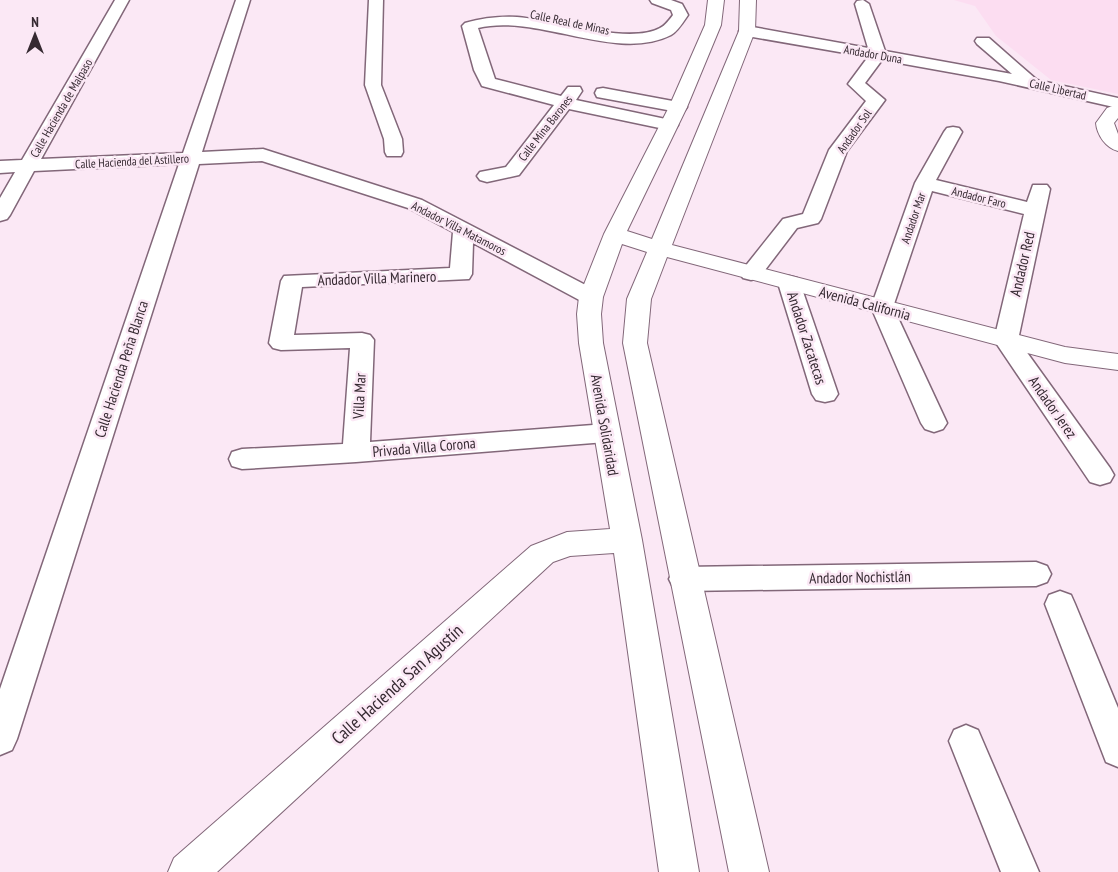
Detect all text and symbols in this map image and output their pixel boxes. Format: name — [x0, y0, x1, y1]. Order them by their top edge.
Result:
street label: Calle Real de Minas — [529, 6, 611, 38]
north arrow — [10, 10, 60, 60]
text: N — [31, 13, 39, 31]
street label: Andador Duna — [843, 42, 903, 67]
street label: Calle Hacienda de Malpaso — [27, 56, 95, 160]
street label: Calle Libertad — [1028, 75, 1088, 103]
street label: Calle Mina Barones — [515, 92, 575, 164]
street label: Andador Sol — [833, 106, 875, 156]
street label: Calle Hacienda del Astillero — [75, 151, 189, 171]
street label: Andador Faro — [950, 183, 1008, 211]
street label: Andador Mar — [897, 190, 929, 245]
street label: Andador Villa Matamoros — [409, 198, 509, 258]
street label: Andador Red — [1005, 230, 1039, 298]
street label: Andador Villa Marinero — [317, 266, 437, 290]
street label: Avenida California — [817, 282, 913, 324]
street label: Andador Zacatecas — [783, 289, 831, 387]
street label: Calle Hacienda Peña Blanca — [90, 298, 152, 440]
street label: Villa Mar — [348, 372, 370, 420]
street label: Andador Jerez — [1025, 372, 1081, 442]
street label: Avenida Solidaridad — [587, 373, 623, 477]
street label: Privada Villa Corona — [372, 433, 476, 461]
street label: Andador Nochistlán — [809, 567, 911, 587]
street label: Calle Hacienda San Agustín — [326, 619, 468, 749]

